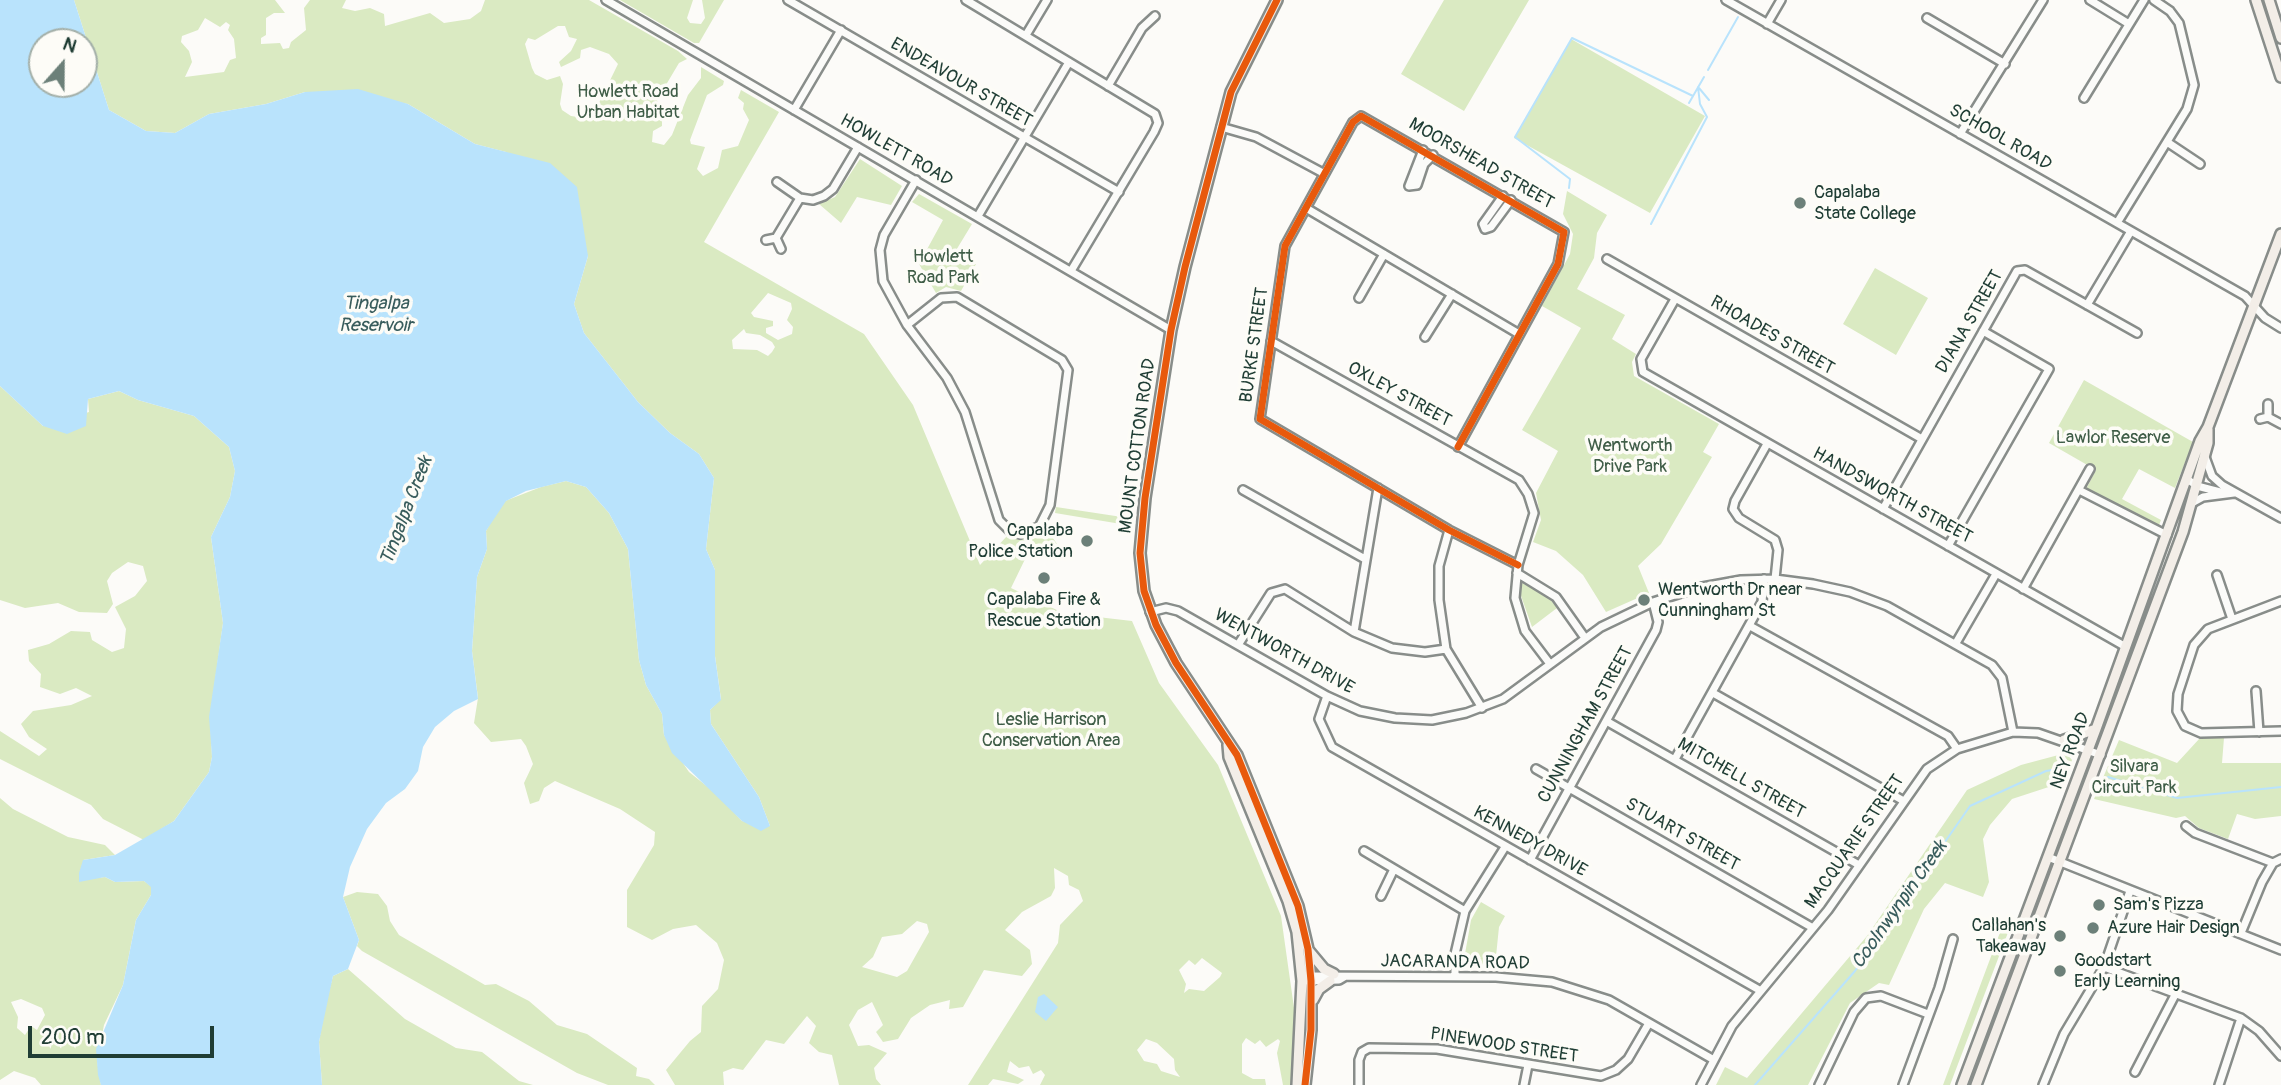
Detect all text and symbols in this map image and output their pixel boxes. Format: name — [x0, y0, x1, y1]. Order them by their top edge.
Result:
north arrow — [28, 28, 98, 98]
text: N — [59, 32, 80, 59]
street label: ENDEAVOUR STREET — [886, 34, 1036, 132]
park label: Howlett Road Urban Habitat — [576, 81, 680, 124]
street label: SCHOOL ROAD — [1945, 100, 2055, 176]
street label: HOWLETT ROAD — [836, 110, 956, 192]
street label: MOORSHEAD STREET — [1405, 114, 1557, 214]
place label: Capalaba State College — [1814, 182, 1916, 224]
marker: Capalaba State College — [1792, 195, 1808, 211]
park label: Howlett Road Park — [907, 246, 979, 288]
street label: DIANA STREET — [1932, 267, 2008, 377]
street label: BURKE STREET — [1236, 286, 1274, 404]
street label: RHOADES STREET — [1706, 292, 1838, 380]
water label: Tingalpa Reservoir — [339, 293, 413, 337]
street label: MOUNT COTTON ROAD — [1115, 357, 1161, 535]
street label: OXLEY STREET — [1343, 358, 1455, 432]
park label: Lawlor Reserve — [2056, 427, 2170, 449]
park label: Wentworth Drive Park — [1587, 435, 1673, 478]
street label: HANDSWORTH STREET — [1808, 443, 1976, 549]
water label: Tingalpa Creek — [376, 454, 438, 568]
place label: Capalaba Police Station — [968, 520, 1073, 562]
marker: Capalaba Police Station — [1079, 533, 1095, 549]
marker: Capalaba Fire & Rescue Station — [1036, 570, 1052, 586]
place label: Wentworth Dr near Cunningham St — [1658, 579, 1802, 622]
place label: Capalaba Fire & Rescue Station — [987, 589, 1101, 632]
marker: Wentworth Dr near Cunningham St — [1636, 592, 1652, 608]
street label: WENTWORTH DRIVE — [1210, 605, 1358, 699]
street label: CUNNINGHAM STREET — [1534, 643, 1638, 807]
park label: Leslie Harrison Conservation Area — [982, 709, 1120, 752]
street label: NEY ROAD — [2046, 709, 2096, 793]
street label: MITCHELL STREET — [1673, 734, 1809, 824]
park label: Silvara Circuit Park — [2092, 756, 2176, 798]
street label: MACQUARIE STREET — [1801, 771, 1909, 913]
street label: STUART STREET — [1621, 794, 1743, 876]
street label: KENNEDY DRIVE — [1469, 802, 1591, 882]
water label: Coolnwynpin Creek — [1847, 837, 1953, 973]
place label: Sam's Pizza — [2113, 894, 2204, 916]
marker: Sam's Pizza — [2091, 897, 2107, 913]
place label: Callahan's Takeaway — [1972, 915, 2046, 958]
place label: Azure Hair Design — [2107, 917, 2240, 939]
marker: Azure Hair Design — [2085, 920, 2101, 936]
marker: Callahan's Takeaway — [2052, 928, 2068, 944]
place label: Goodstart Early Learning — [2074, 950, 2180, 992]
street label: JACARANDA ROAD — [1380, 951, 1530, 975]
marker: Goodstart Early Learning — [2052, 963, 2068, 979]
scale bar — [32, 1012, 217, 1056]
text: 200 m — [41, 1024, 105, 1051]
street label: PINEWOOD STREET — [1428, 1024, 1580, 1068]

